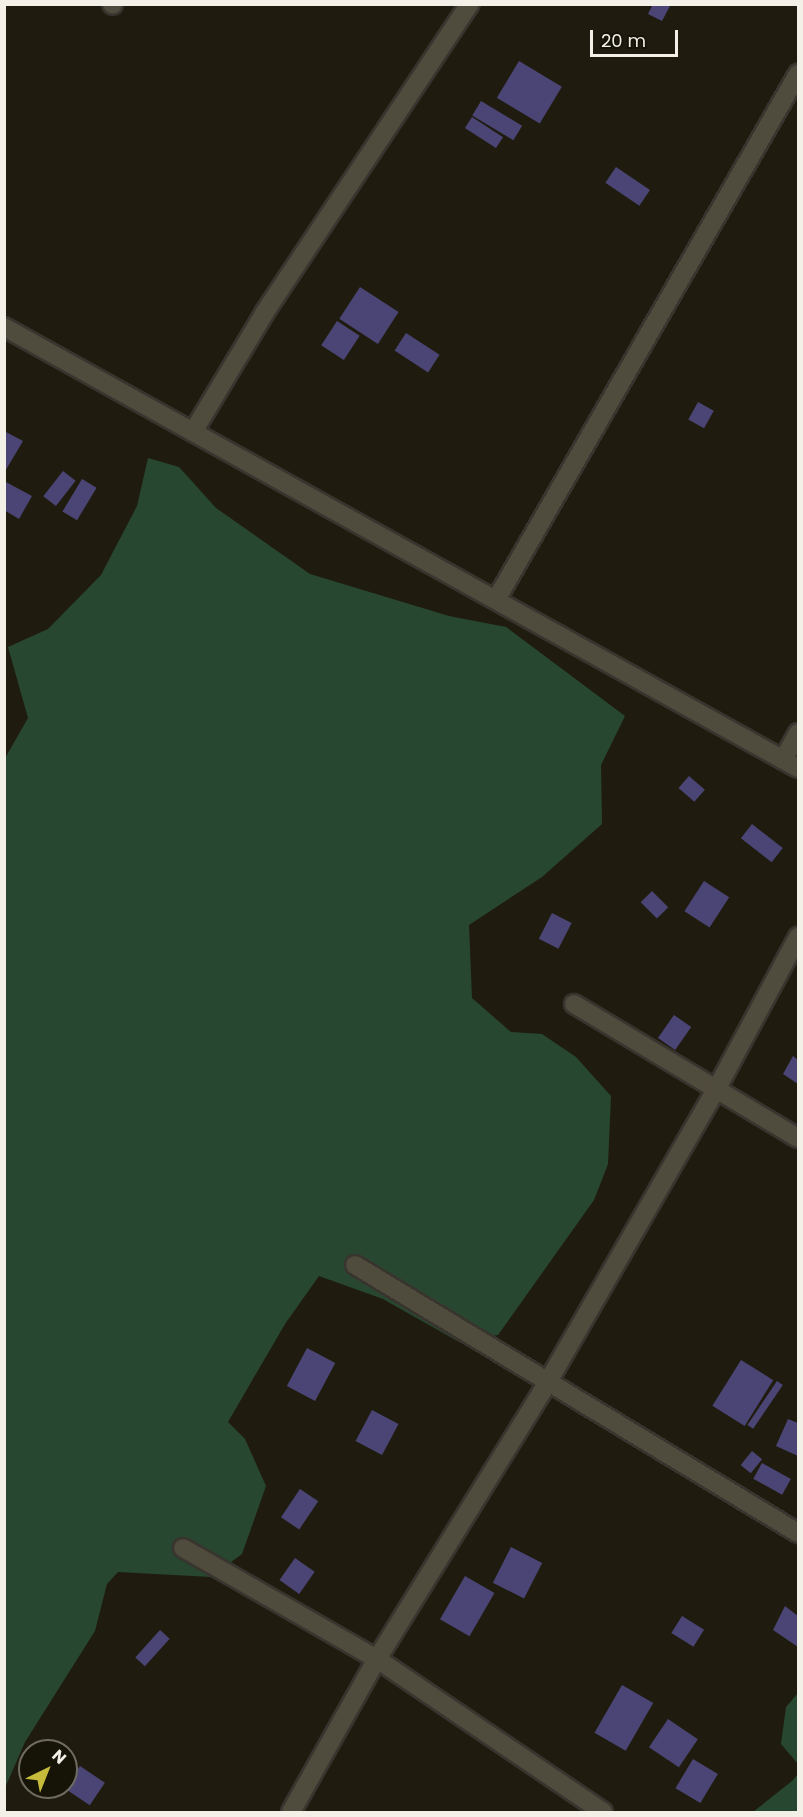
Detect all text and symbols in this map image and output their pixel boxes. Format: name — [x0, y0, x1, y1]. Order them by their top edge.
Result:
scale bar — [593, 18, 682, 56]
text: 20 m — [601, 28, 646, 53]
north arrow — [18, 1739, 78, 1799]
text: N — [47, 1744, 71, 1769]

